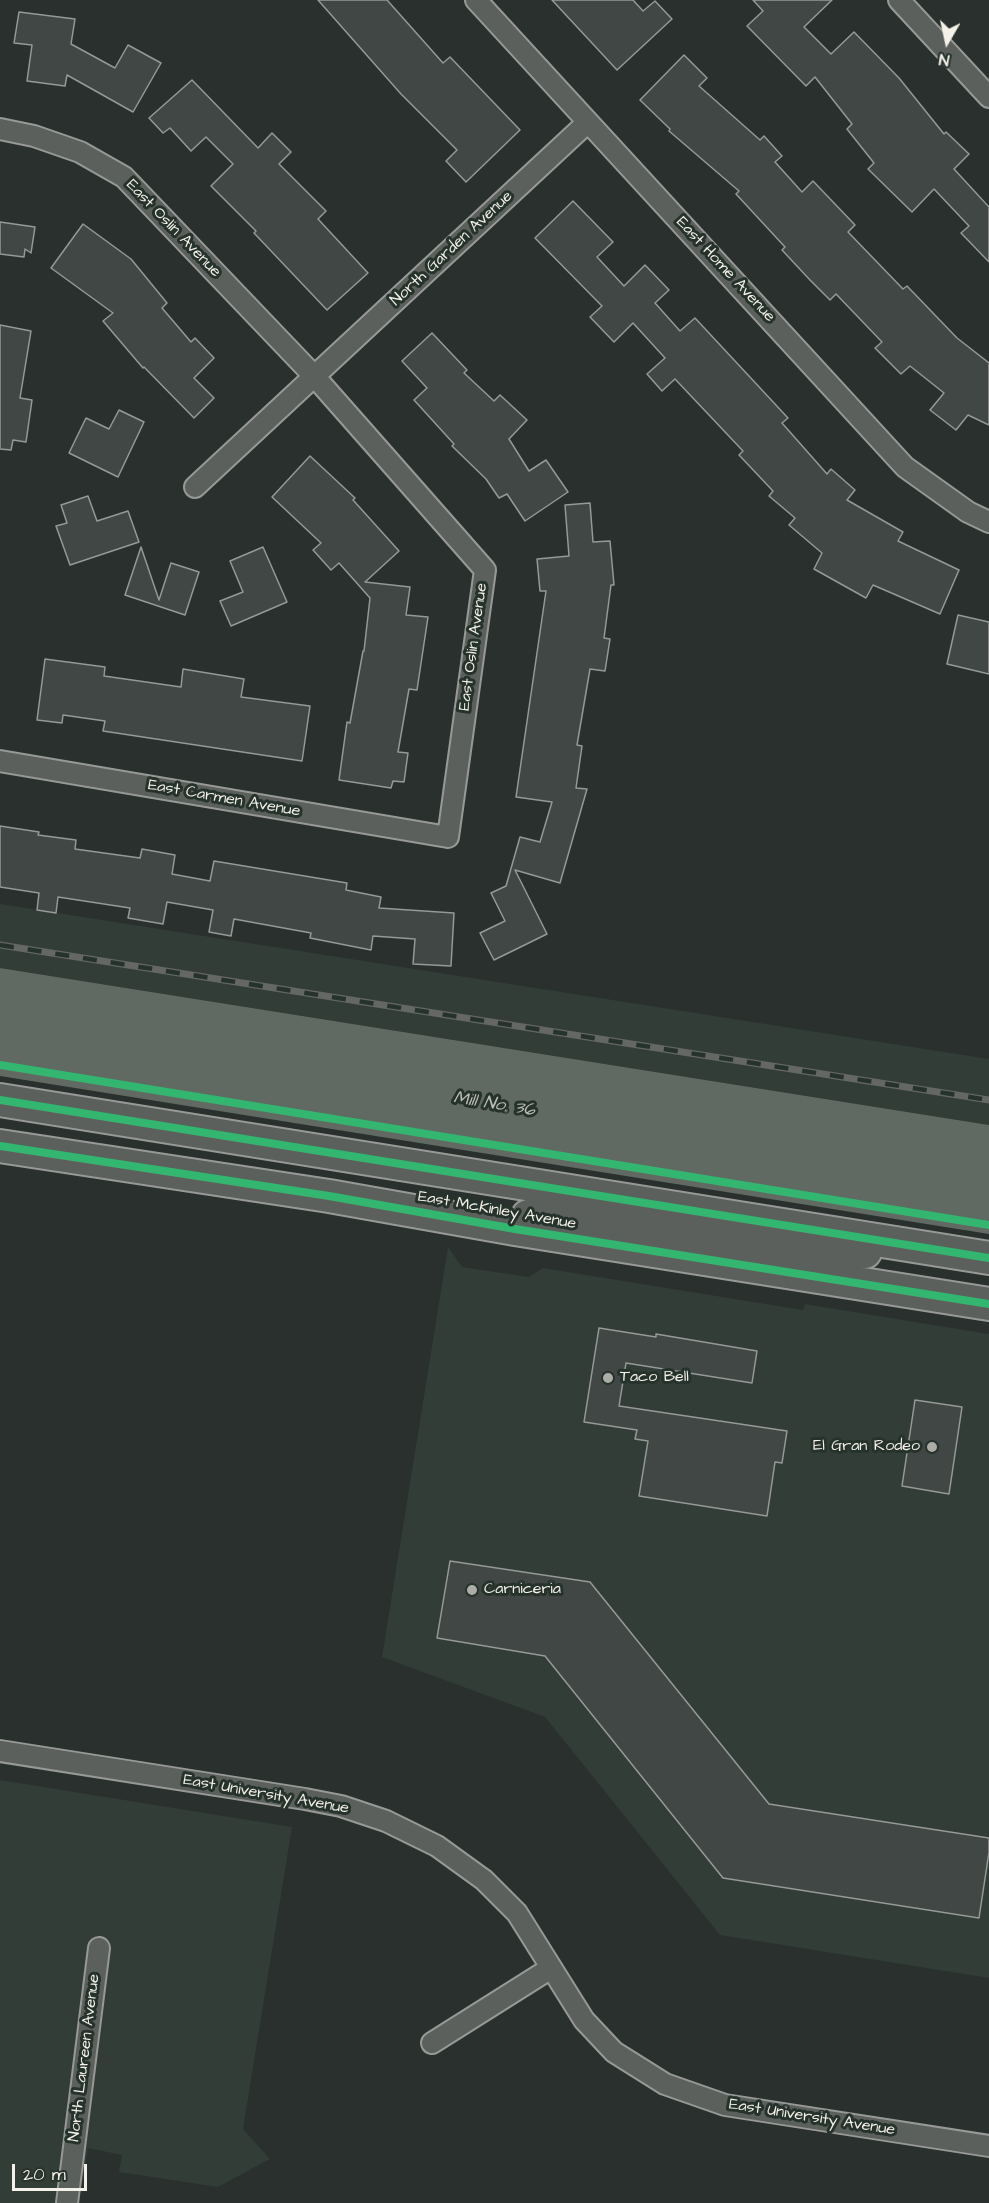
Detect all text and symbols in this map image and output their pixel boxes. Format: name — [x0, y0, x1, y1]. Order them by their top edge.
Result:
north arrow — [917, 12, 977, 72]
text: N — [938, 48, 951, 71]
street label: East Oslin Avenue — [121, 176, 225, 282]
street label: North Garden Avenue — [387, 187, 517, 311]
street label: East Home Avenue — [671, 213, 779, 327]
street label: East Oslin Avenue — [456, 582, 492, 712]
street label: East Carmen Avenue — [146, 776, 302, 822]
water label: Mill No. 36 — [452, 1088, 536, 1122]
street label: East McKinley Avenue — [416, 1188, 578, 1234]
place label: Taco Bell — [620, 1368, 689, 1388]
marker: Taco Bell — [601, 1371, 615, 1385]
place label: El Gran Rodeo — [813, 1437, 920, 1457]
marker: El Gran Rodeo — [925, 1440, 939, 1454]
place label: Carniceria — [484, 1580, 561, 1600]
marker: Carniceria — [465, 1583, 479, 1597]
street label: East University Avenue — [182, 1771, 350, 1819]
street label: North Laureen Avenue — [65, 1973, 105, 2143]
street label: East University Avenue — [728, 2095, 896, 2141]
scale bar — [15, 2152, 90, 2190]
text: 20 m — [23, 2162, 66, 2187]

